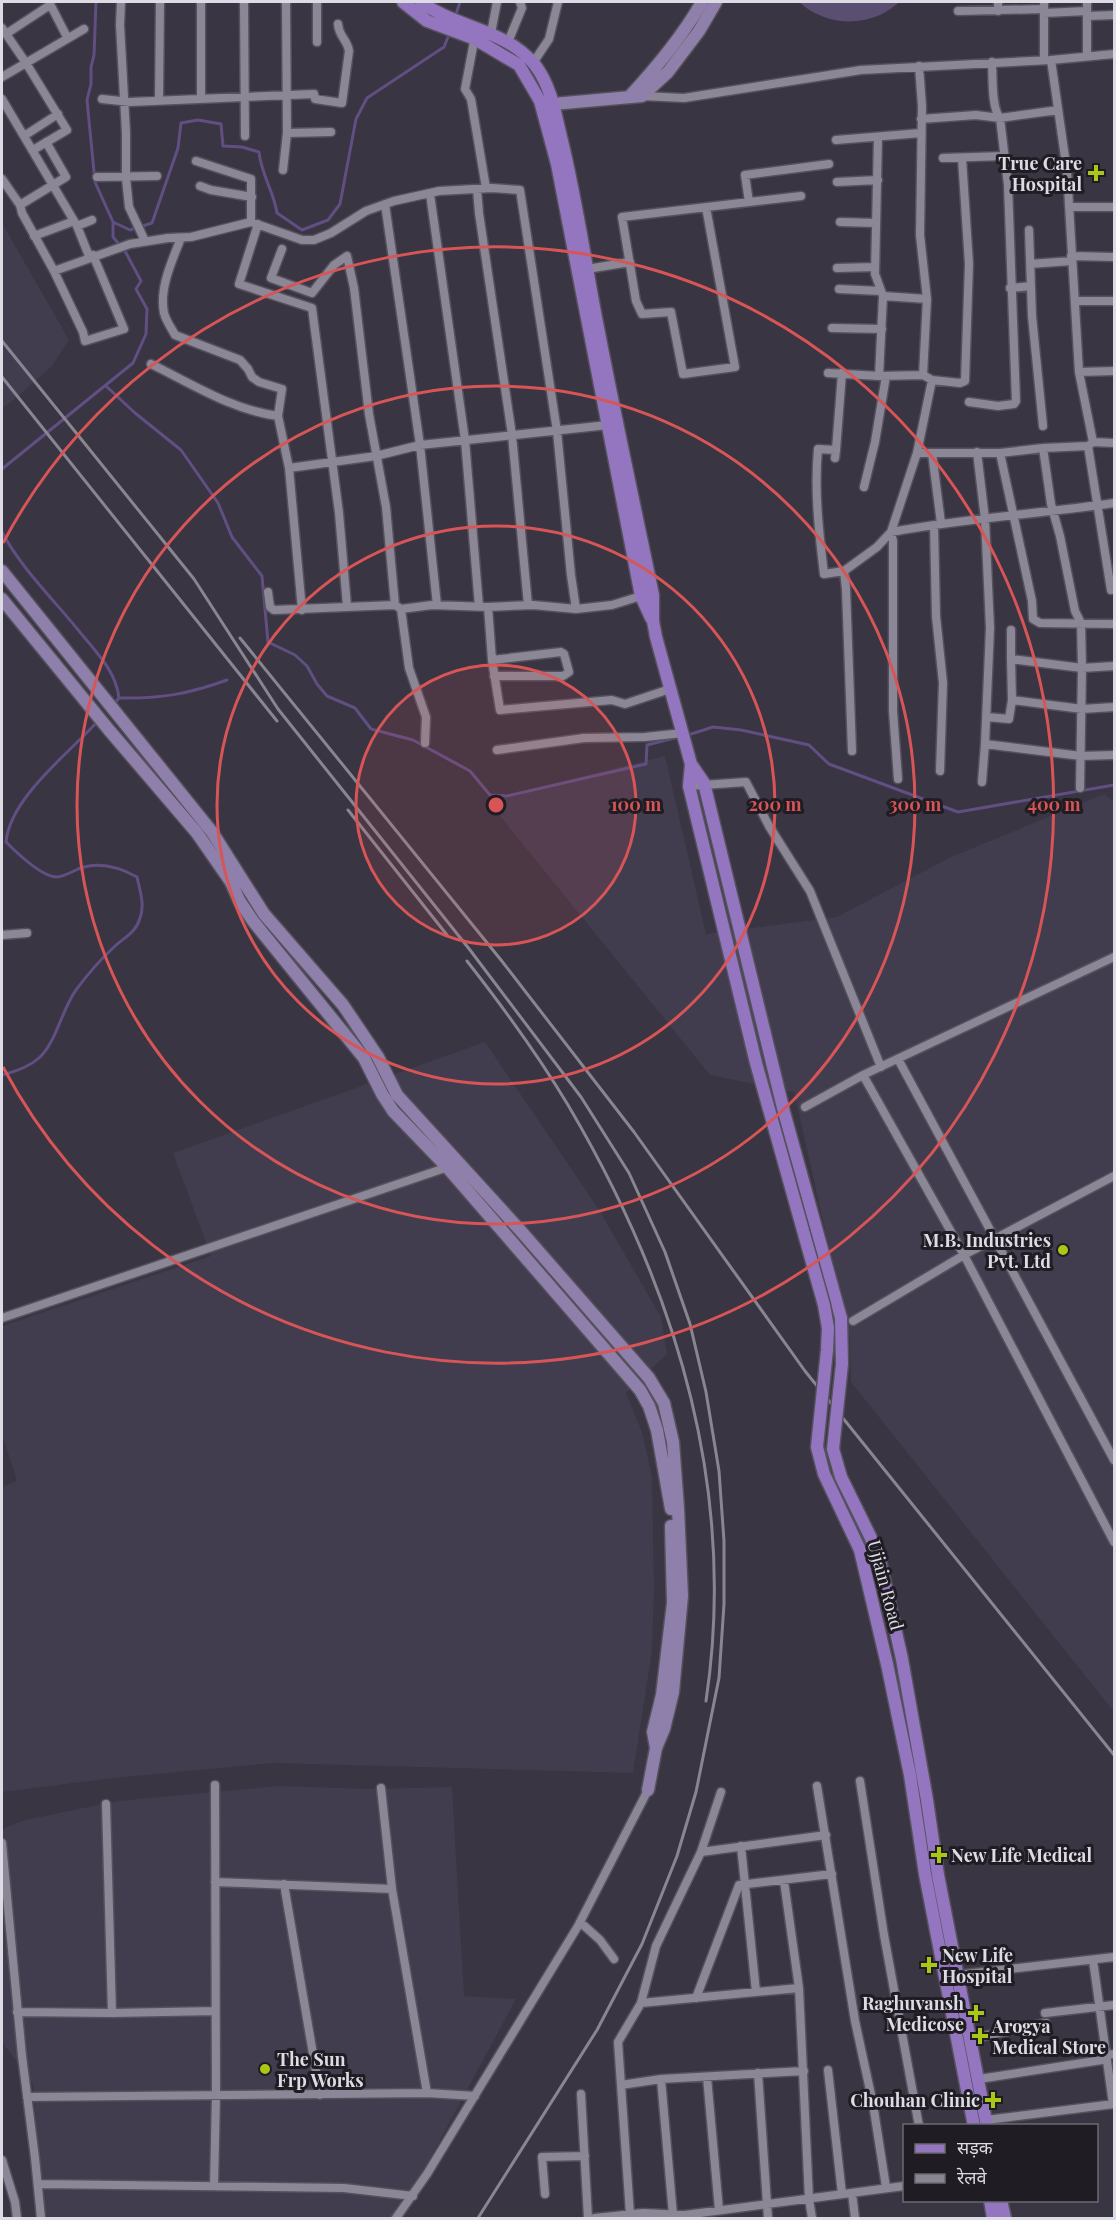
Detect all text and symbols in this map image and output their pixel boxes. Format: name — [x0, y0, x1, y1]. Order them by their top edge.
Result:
place label: True Care Hospital — [998, 151, 1082, 196]
marker: True Care Hospital — [1087, 164, 1105, 182]
text: 100 m — [611, 792, 662, 816]
text: 200 m — [748, 792, 802, 816]
text: 300 m — [889, 792, 942, 816]
text: 400 m — [1027, 792, 1081, 816]
centre of rings — [486, 795, 506, 815]
place label: M.B. Industries Pvt. Ltd — [923, 1228, 1051, 1273]
marker: M.B. Industries Pvt. Ltd — [1056, 1243, 1070, 1257]
street label: Ujjain Road — [862, 1537, 910, 1633]
place label: New Life Medical — [951, 1843, 1092, 1867]
marker: New Life Medical — [932, 1848, 946, 1862]
place label: New Life Hospital — [942, 1943, 1013, 1988]
marker: New Life Hospital — [920, 1956, 938, 1974]
place label: Raghuvansh Medicose — [862, 1991, 964, 2036]
marker: Raghuvansh Medicose — [969, 2006, 983, 2020]
place label: Arogya Medical Store — [991, 2014, 1106, 2059]
marker: Arogya Medical Store — [973, 2029, 987, 2043]
place label: The Sun Frp Works — [277, 2047, 364, 2092]
marker: The Sun Frp Works — [258, 2062, 272, 2076]
place label: Chouhan Clinic — [850, 2088, 980, 2112]
marker: Chouhan Clinic — [984, 2091, 1002, 2109]
legend — [903, 2124, 1098, 2202]
text: सड़क — [957, 2135, 994, 2159]
text: रेलवे — [956, 2165, 988, 2189]

